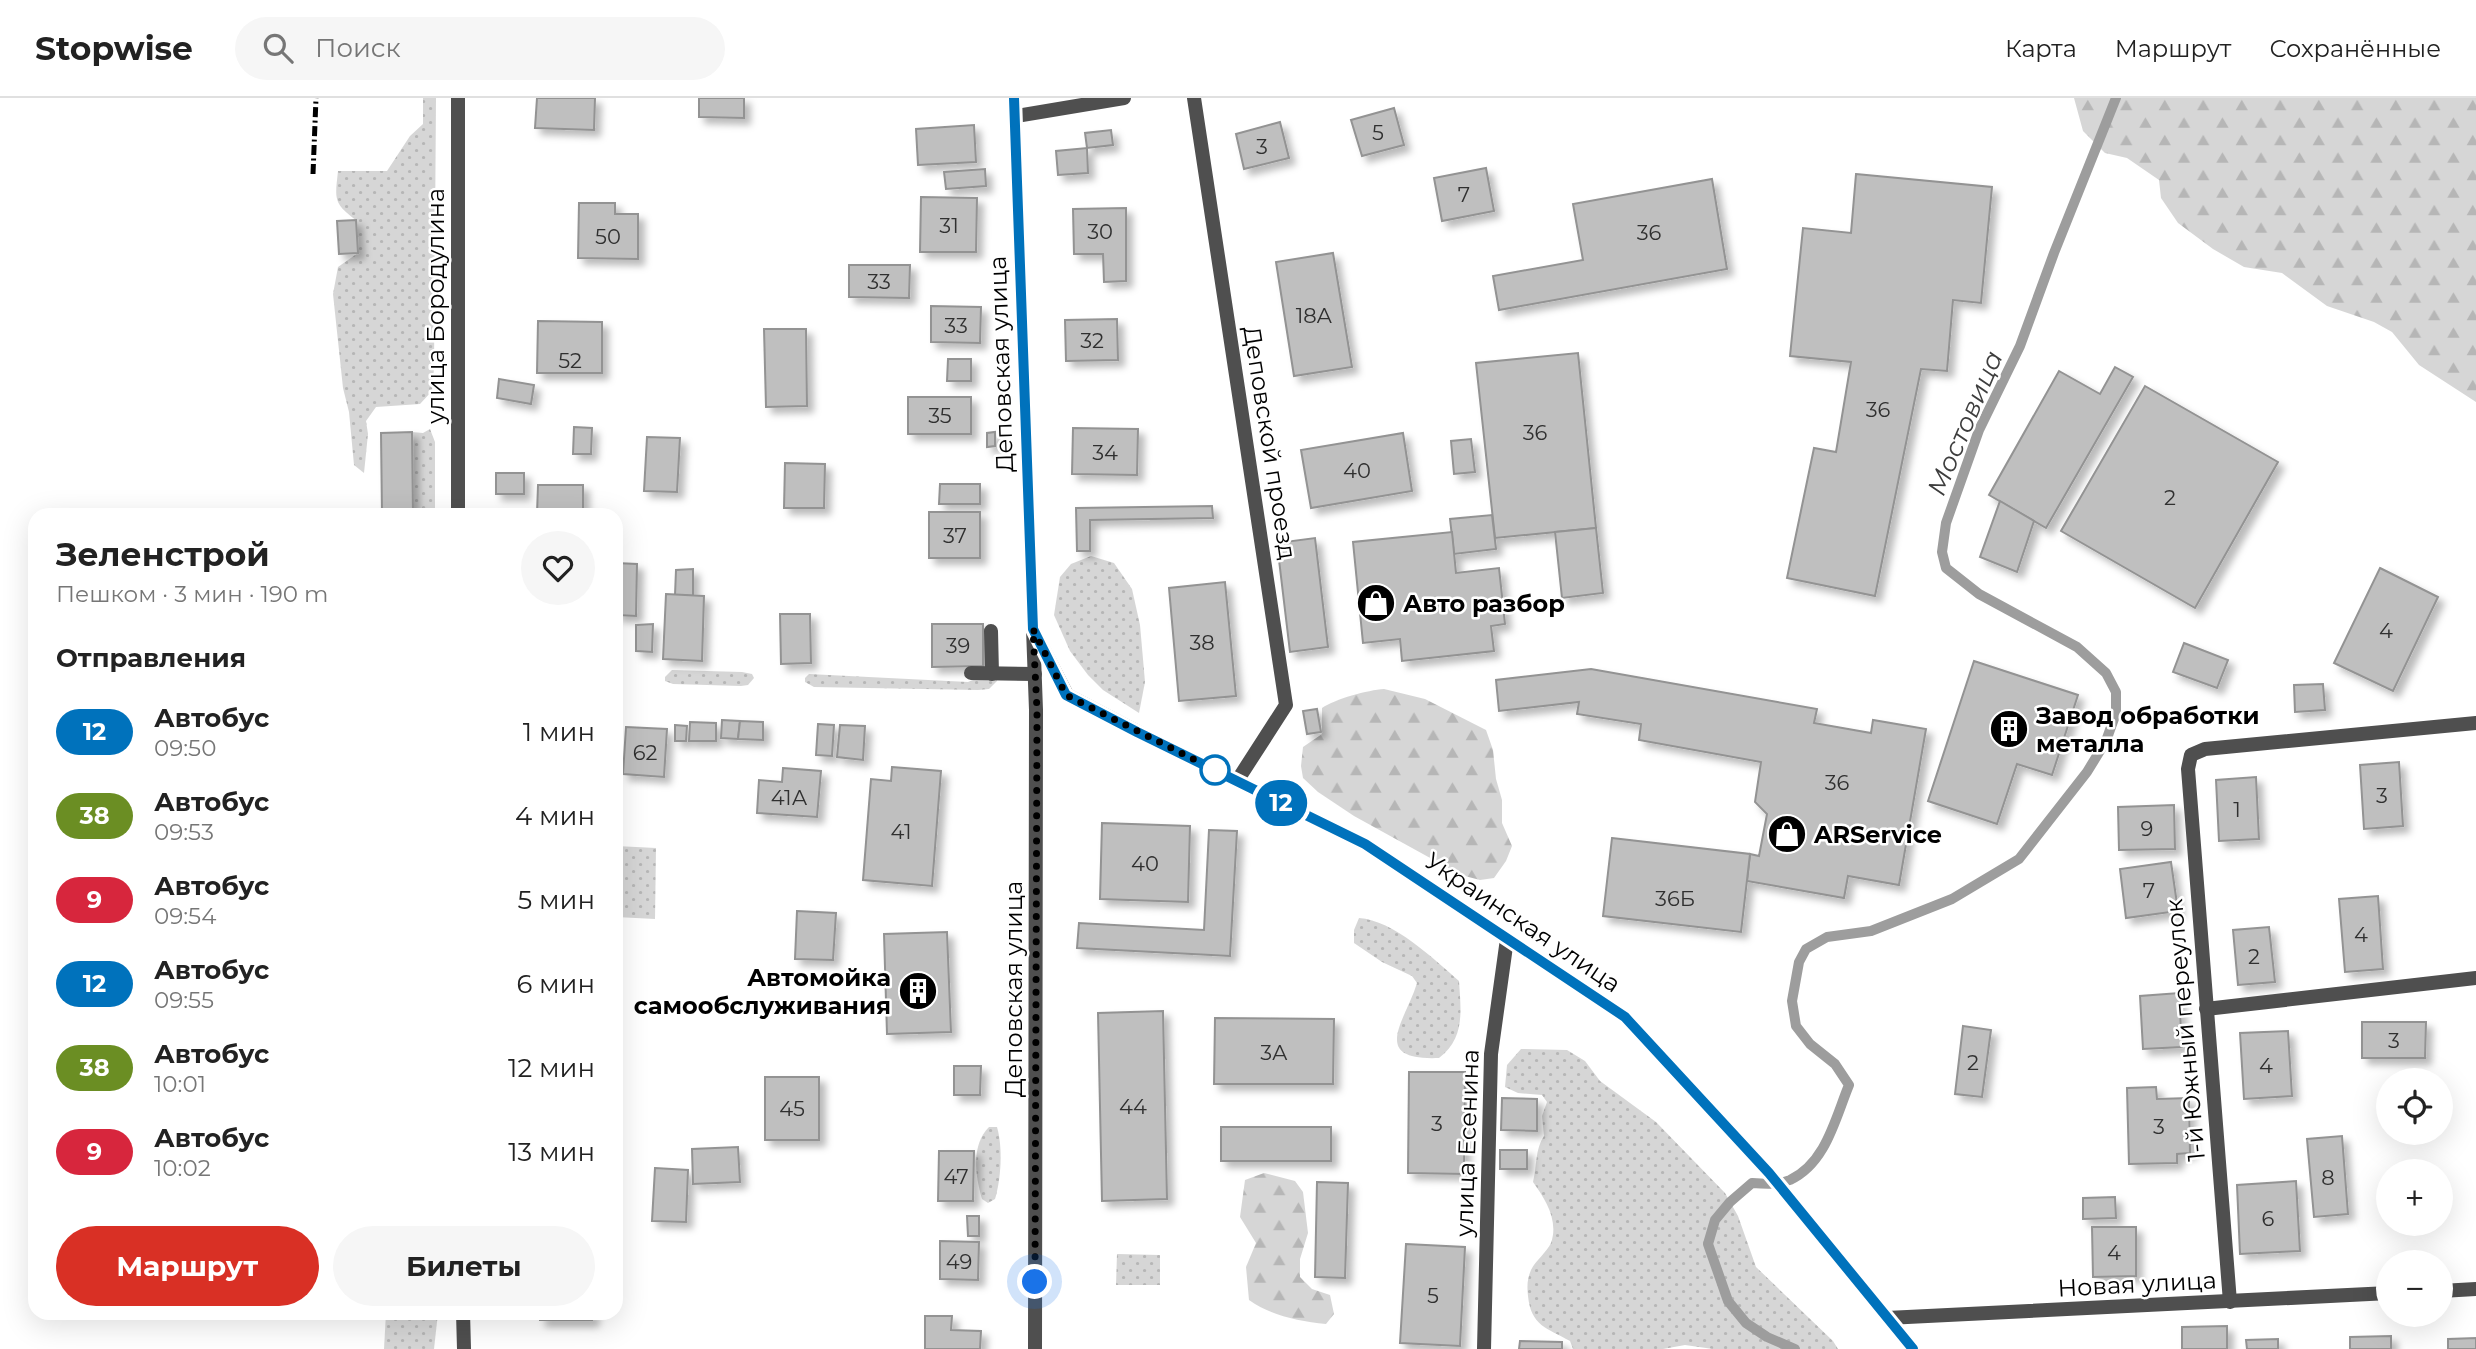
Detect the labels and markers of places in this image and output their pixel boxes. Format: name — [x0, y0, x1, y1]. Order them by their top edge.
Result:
shop icon: Авто разбор — [1355, 582, 1397, 624]
place label: Авто разбор — [1403, 589, 1565, 618]
place label: Завод обработки металла — [2035, 701, 2260, 758]
building icon: Завод обработки металла — [1988, 708, 2030, 750]
unlabelled marker — [1200, 755, 1230, 785]
shop icon: ARService — [1766, 813, 1808, 855]
place label: ARService — [1813, 820, 1942, 849]
place label: Автомойка самообслуживания — [634, 963, 891, 1020]
building icon: Автомойка самообслуживания — [897, 970, 939, 1012]

